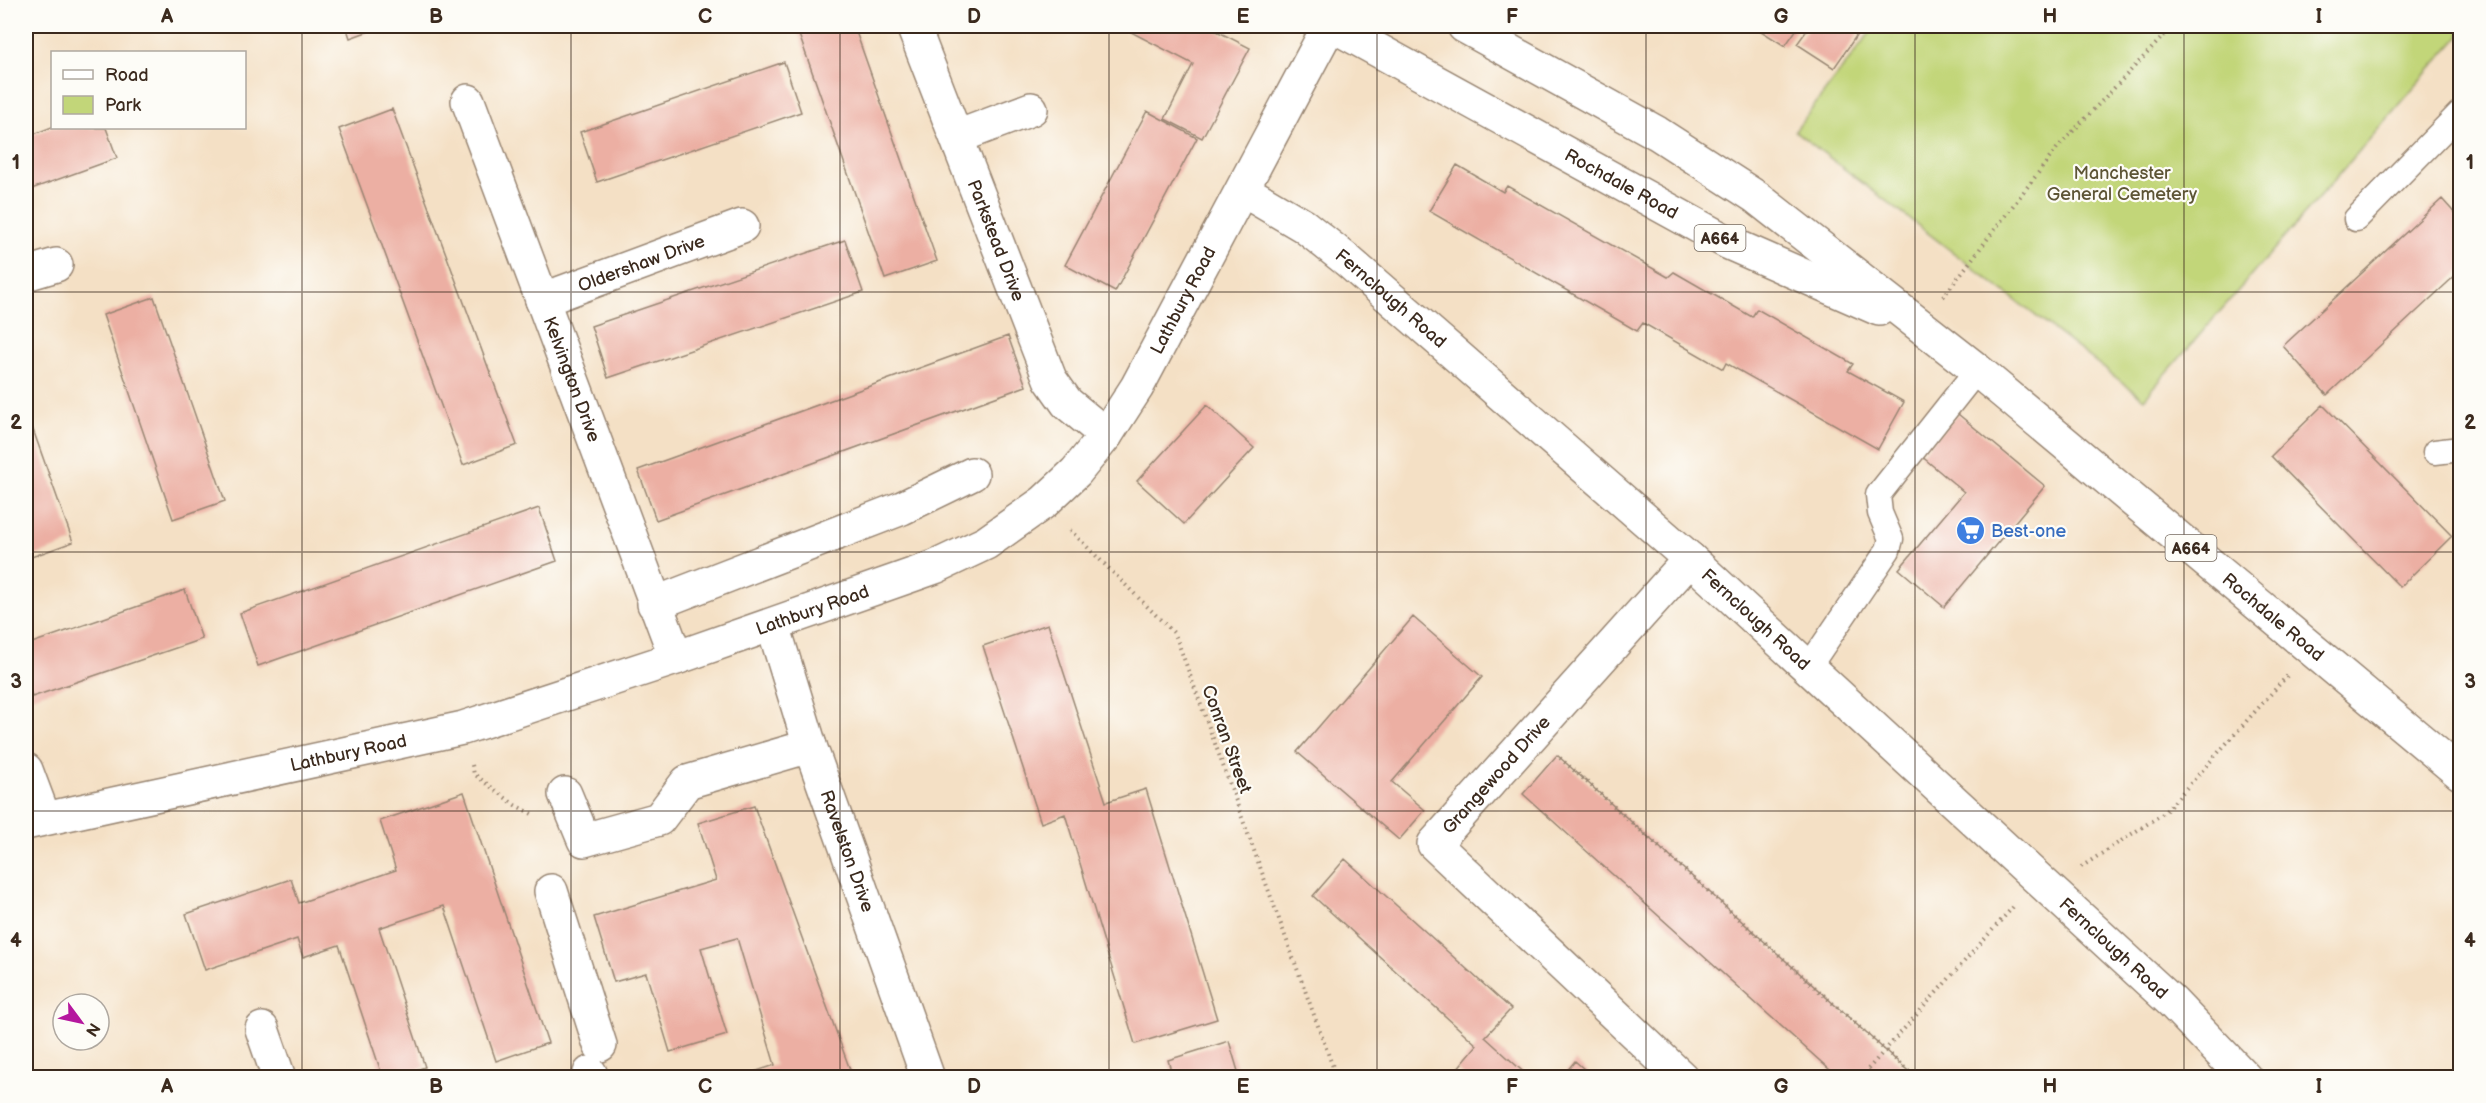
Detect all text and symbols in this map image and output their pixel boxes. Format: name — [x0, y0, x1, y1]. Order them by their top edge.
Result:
text: A — [160, 5, 174, 29]
text: B — [429, 5, 443, 29]
text: C — [698, 5, 712, 29]
text: D — [967, 5, 981, 29]
text: E — [1237, 5, 1250, 29]
text: F — [1506, 5, 1518, 29]
text: G — [1774, 5, 1789, 29]
text: H — [2043, 5, 2057, 29]
text: I — [2316, 5, 2322, 29]
legend — [51, 51, 246, 129]
text: Road — [105, 65, 149, 86]
text: Park — [105, 95, 141, 116]
street label: Rochdale Road — [1561, 145, 1682, 224]
text: 1 — [12, 151, 20, 175]
text: 1 — [2466, 151, 2474, 175]
park label: Manchester General Cemetery — [2047, 163, 2198, 205]
street label: Parkstead Drive — [963, 177, 1029, 305]
road number: A664 — [1694, 225, 1746, 251]
street label: Oldershaw Drive — [575, 231, 708, 297]
street label: Lathbury Road — [1146, 243, 1221, 358]
street label: Fernclough Road — [1331, 245, 1450, 353]
street label: Kelvington Drive — [538, 314, 604, 445]
text: 2 — [10, 411, 22, 435]
text: 2 — [2464, 411, 2476, 435]
supermarket icon: Best-one — [1954, 515, 1986, 547]
place label: Best-one — [1991, 521, 2066, 542]
road number: A664 — [2166, 535, 2216, 561]
street label: Fernclough Road — [1697, 565, 1814, 675]
street label: Rochdale Road — [2218, 569, 2328, 666]
street label: Lathbury Road — [753, 581, 872, 640]
text: 3 — [10, 670, 22, 694]
text: 3 — [2464, 670, 2476, 694]
street label: Conran Street — [1197, 682, 1256, 797]
street label: Grangewood Drive — [1438, 712, 1555, 838]
street label: Lathbury Road — [288, 731, 409, 776]
street label: Ravelston Drive — [816, 788, 878, 915]
street label: Fernclough Road — [2055, 894, 2172, 1004]
text: 4 — [10, 929, 22, 953]
text: 4 — [2464, 929, 2476, 953]
north arrow — [51, 992, 111, 1052]
text: N — [81, 1019, 104, 1040]
text: A — [160, 1075, 174, 1099]
text: B — [429, 1075, 443, 1099]
text: C — [698, 1075, 712, 1099]
text: D — [967, 1075, 981, 1099]
text: E — [1237, 1075, 1250, 1099]
text: F — [1506, 1075, 1518, 1099]
text: G — [1774, 1075, 1789, 1099]
text: H — [2043, 1075, 2057, 1099]
text: I — [2316, 1075, 2322, 1099]

